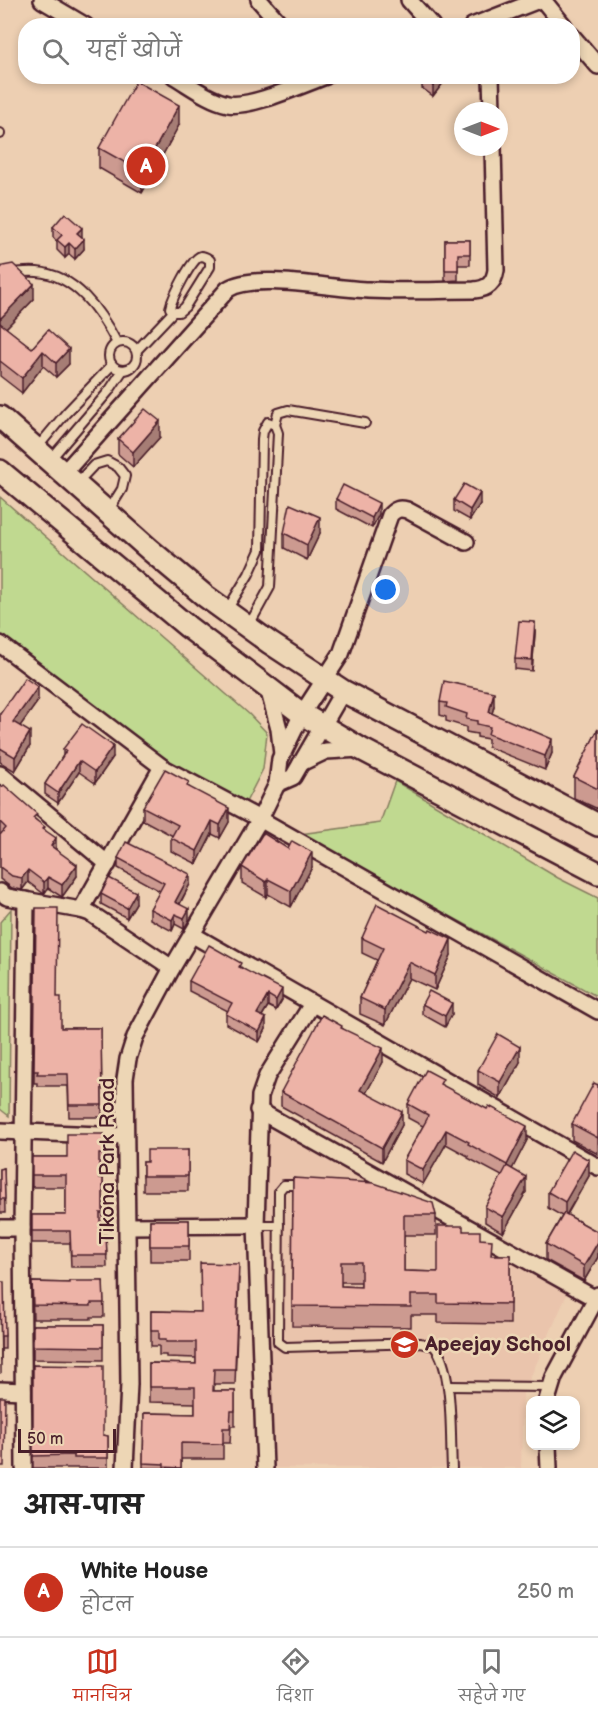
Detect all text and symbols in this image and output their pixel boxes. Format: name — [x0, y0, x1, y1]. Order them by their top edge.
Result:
search box — [18, 18, 580, 84]
icon: search — [39, 35, 72, 68]
text: यहाँ खोजें — [87, 37, 182, 64]
north arrow — [454, 102, 508, 156]
pin: A — [126, 144, 166, 188]
your location — [371, 575, 400, 604]
street label: Tikona Park Road — [95, 1078, 120, 1244]
school or university icon: Apeejay School — [388, 1328, 420, 1360]
place label: Apeejay School — [424, 1332, 571, 1357]
map controls — [526, 1396, 580, 1450]
button: layers — [526, 1396, 580, 1450]
scale bar — [18, 1426, 116, 1454]
text: 50 m — [27, 1430, 63, 1449]
text: आस-पास — [24, 1491, 143, 1522]
text: White House — [81, 1558, 208, 1585]
text: A — [37, 1580, 50, 1604]
text: 250 m — [517, 1580, 574, 1604]
text: होटल — [81, 1593, 133, 1617]
tab: मानचित्र — [73, 1645, 131, 1713]
tab: दिशा — [277, 1645, 313, 1713]
tab: सहेजे गए — [459, 1645, 525, 1713]

